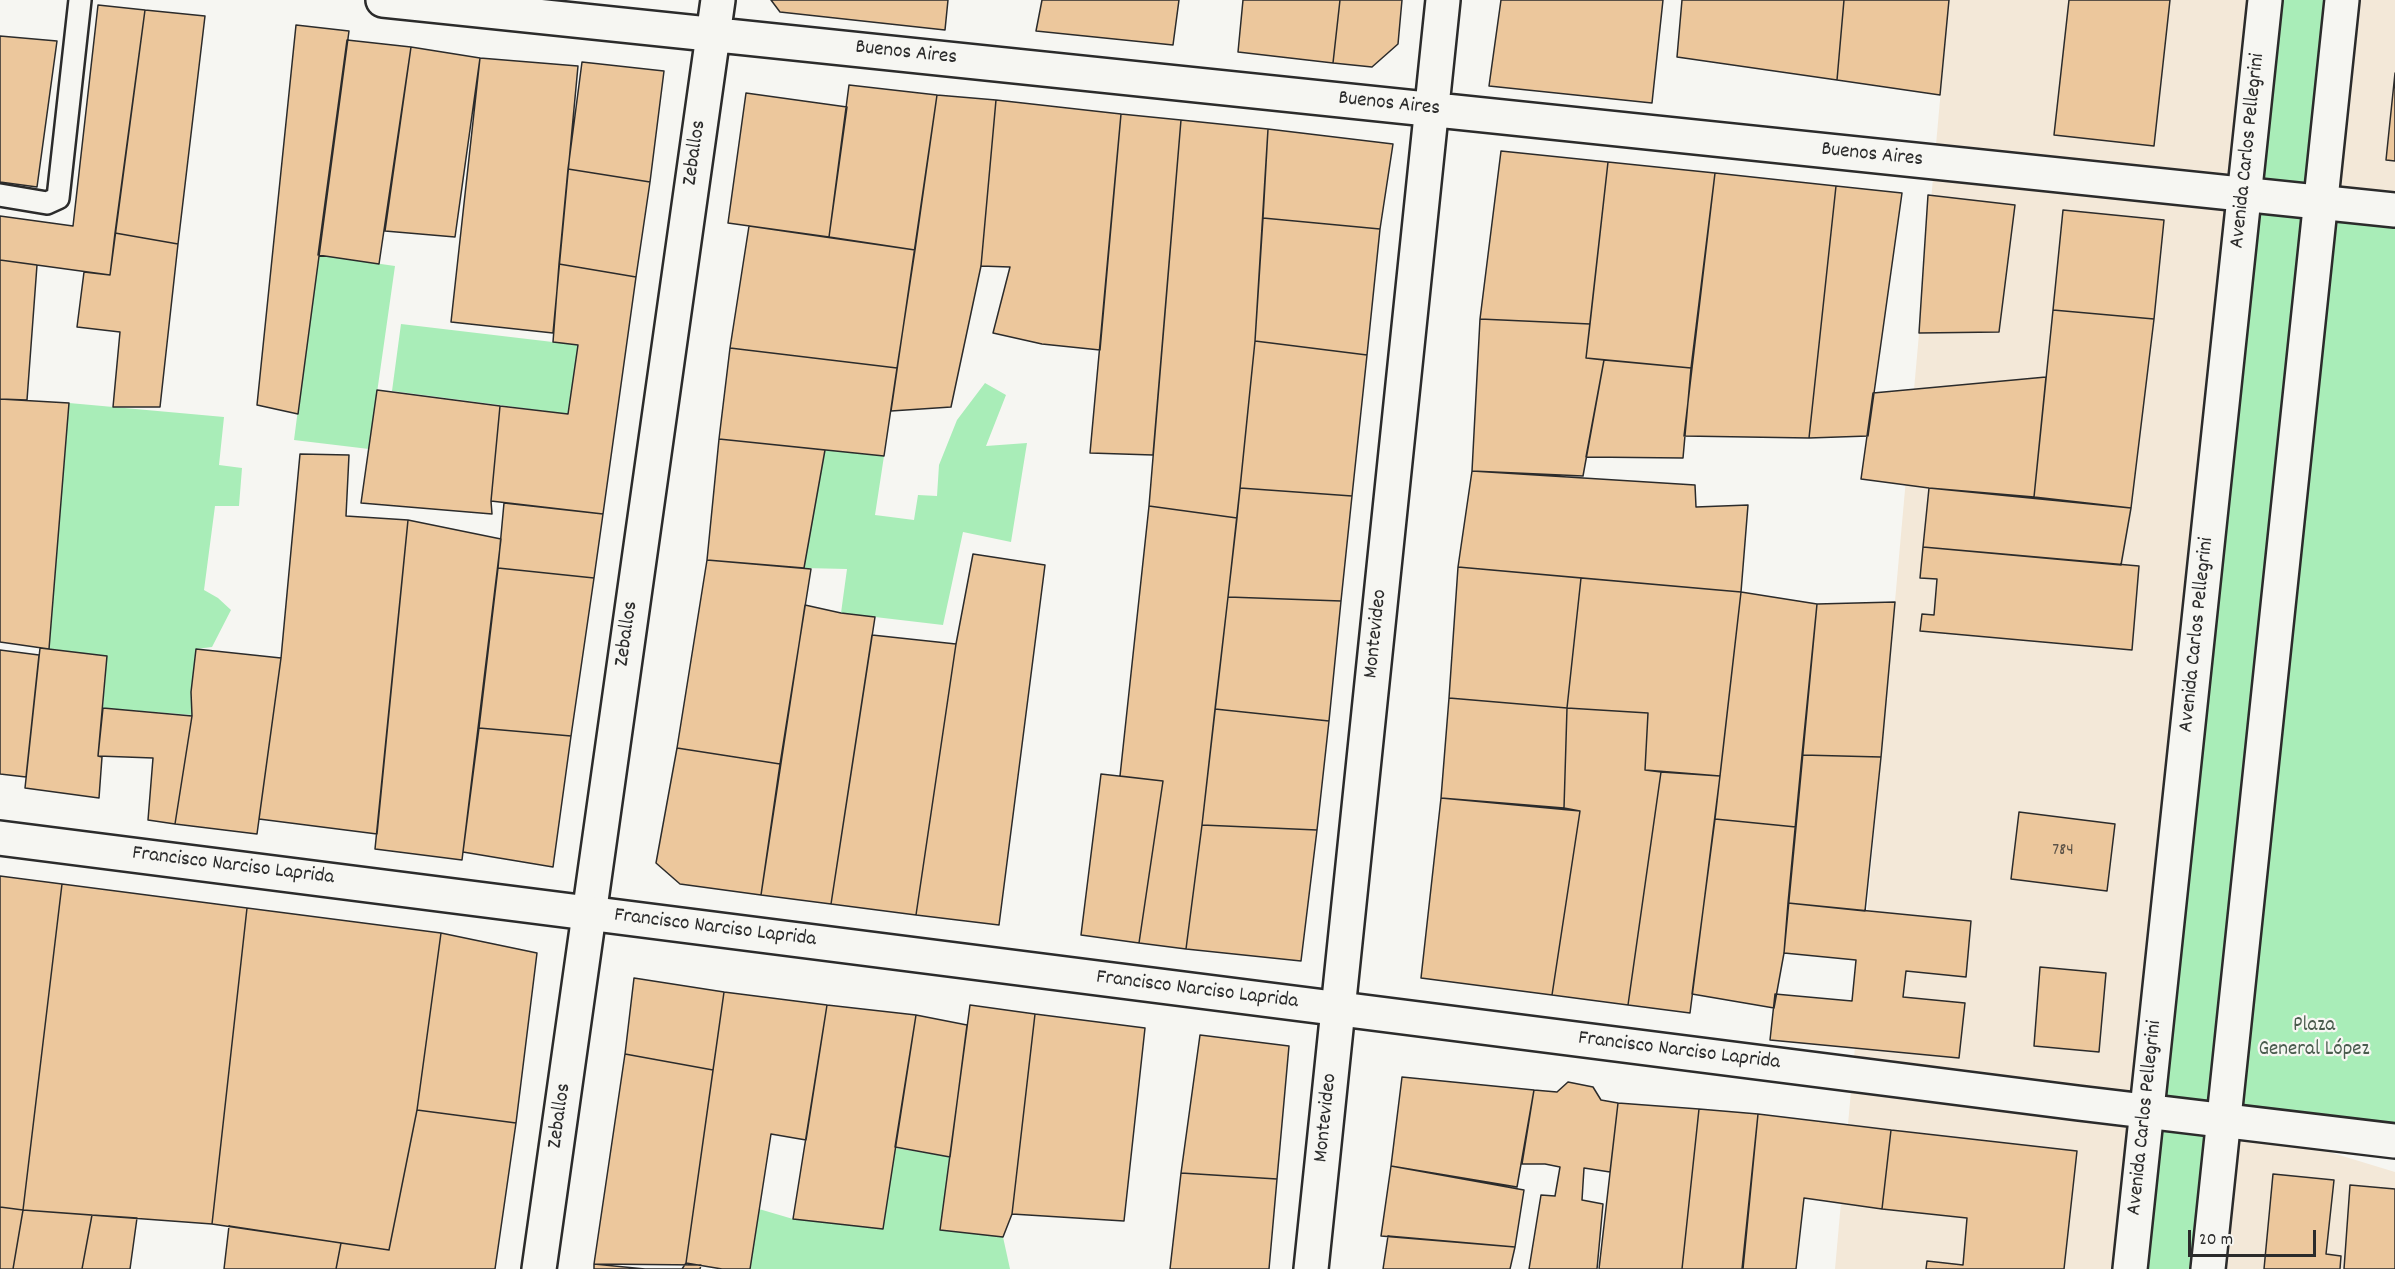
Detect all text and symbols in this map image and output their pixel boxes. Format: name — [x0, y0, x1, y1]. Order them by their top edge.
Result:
street label: Buenos Aires — [854, 36, 958, 72]
street label: Avenida Carlos Pellegrini — [2226, 52, 2272, 250]
street label: Buenos Aires — [1337, 87, 1441, 123]
street label: Zeballos — [679, 119, 713, 187]
street label: Buenos Aires — [1820, 138, 1924, 174]
street label: Avenida Carlos Pellegrini — [2175, 536, 2221, 734]
street label: Montevideo — [1360, 588, 1394, 680]
street label: Zeballos — [611, 600, 645, 668]
house number: 784 — [2052, 841, 2074, 863]
street label: Francisco Narciso Laprida — [131, 842, 335, 892]
street label: Francisco Narciso Laprida — [613, 904, 817, 954]
street label: Francisco Narciso Laprida — [1095, 966, 1299, 1016]
park label: Plaza General López — [2258, 1014, 2370, 1064]
street label: Avenida Carlos Pellegrini — [2123, 1019, 2169, 1217]
street label: Francisco Narciso Laprida — [1577, 1027, 1781, 1077]
street label: Montevideo — [1310, 1072, 1344, 1164]
street label: Zeballos — [544, 1082, 578, 1150]
scale bar — [2191, 1218, 2318, 1256]
text: 20 m — [2199, 1228, 2233, 1253]

